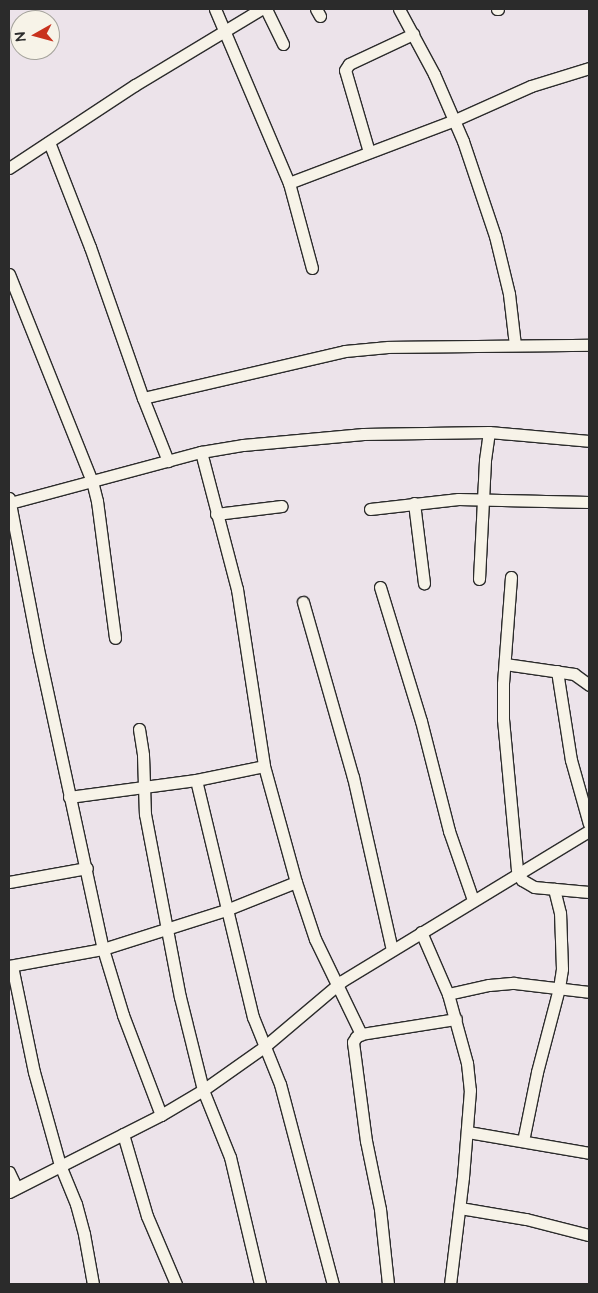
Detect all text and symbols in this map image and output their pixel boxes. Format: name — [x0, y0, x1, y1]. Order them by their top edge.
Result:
north arrow — [10, 10, 60, 60]
text: N — [11, 31, 32, 42]

